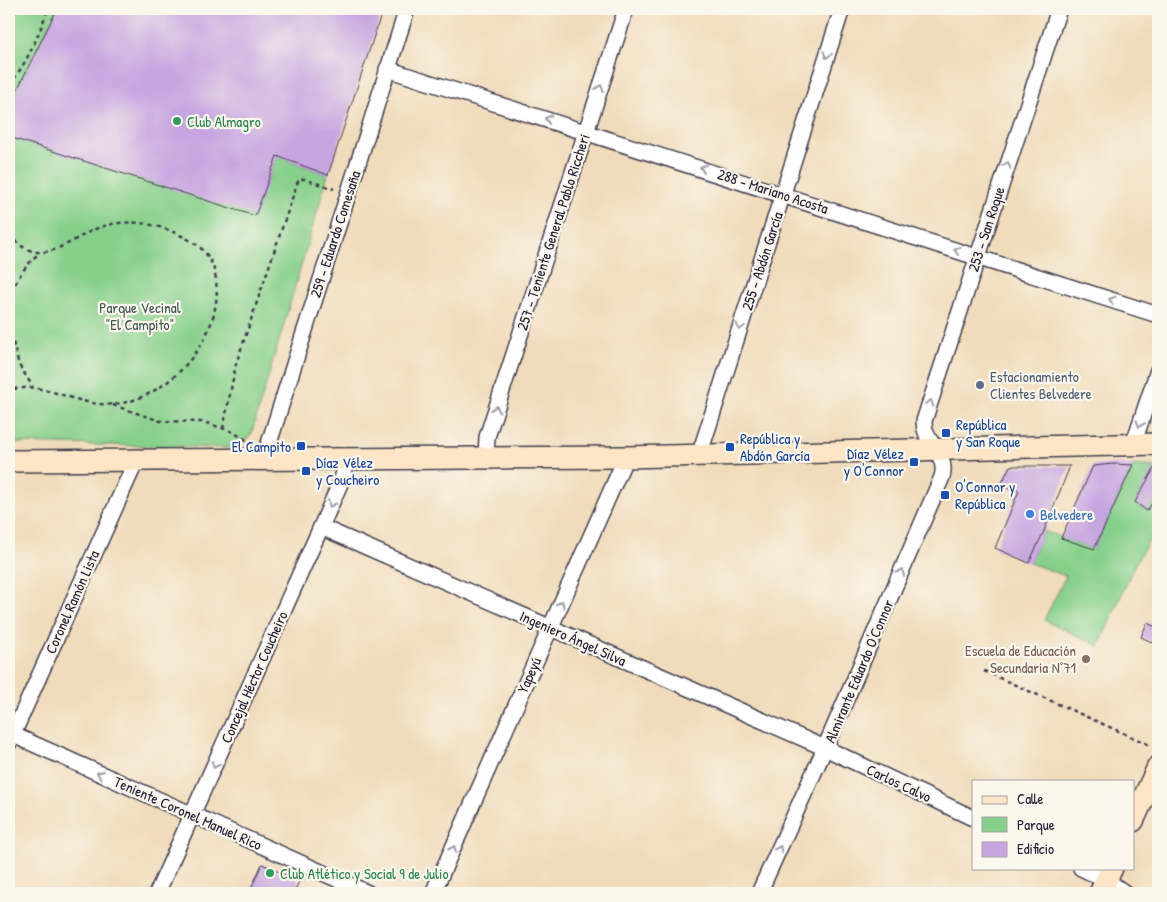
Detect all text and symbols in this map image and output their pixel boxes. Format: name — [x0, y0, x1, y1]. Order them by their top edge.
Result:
one-way arrow — [823, 51, 833, 59]
one-way arrow — [594, 84, 604, 93]
place label: Club Almagro — [187, 111, 261, 132]
marker: Club Almagro — [171, 115, 183, 127]
one-way arrow — [544, 115, 552, 125]
street label: 257 - Teniente General Pablo Riccheri — [511, 131, 595, 333]
one-way arrow — [1001, 161, 1011, 170]
street label: 288 - Mariano Acosta — [715, 163, 831, 219]
one-way arrow — [699, 164, 707, 174]
street label: 259 - Eduardo Comesaña — [305, 168, 365, 300]
street label: 253 - San Roque — [962, 184, 1010, 274]
street label: 255 - Abdón García — [736, 209, 788, 313]
one-way arrow — [954, 246, 962, 256]
one-way arrow — [1108, 296, 1117, 306]
park label: Parque Vecinal "El Campito" — [99, 297, 181, 335]
one-way arrow — [736, 322, 746, 330]
place label: Estacionamiento Clientes Belvedere — [990, 366, 1092, 404]
marker: Estacionamiento Clientes Belvedere — [974, 379, 986, 391]
one-way arrow — [924, 399, 934, 408]
one-way arrow — [490, 406, 500, 414]
place label: República y San Roque — [956, 414, 1021, 452]
one-way arrow — [1136, 419, 1146, 428]
marker: República y San Roque — [940, 427, 952, 439]
place label: República y Abdón García — [740, 428, 810, 466]
place label: El Campito — [232, 436, 291, 457]
marker: El Campito — [295, 440, 307, 452]
marker: República y Abdón García — [724, 441, 736, 453]
place label: Díaz Vélez y O'Connor — [844, 443, 905, 481]
place label: Díaz Vélez y Coucheiro — [316, 452, 379, 490]
marker: Díaz Vélez y O'Connor — [908, 456, 920, 468]
marker: Díaz Vélez y Coucheiro — [300, 465, 312, 477]
place label: O'Connor y República — [955, 476, 1015, 514]
marker: O'Connor y República — [939, 489, 951, 501]
one-way arrow — [326, 499, 337, 508]
place label: Belvedere — [1040, 504, 1093, 525]
marker: Belvedere — [1024, 508, 1036, 520]
street label: Coronel Ramón Lista — [40, 547, 104, 657]
one-way arrow — [895, 568, 906, 577]
street label: Almirante Eduardo O'Connor — [819, 596, 899, 746]
one-way arrow — [554, 600, 565, 609]
street label: Ingeniero Ángel Silva — [516, 605, 630, 671]
street label: Concejal Héctor Coucheiro — [215, 608, 293, 746]
place label: Escuela de Educación Secundaria N°71 — [965, 640, 1076, 678]
marker: Escuela de Educación Secundaria N°71 — [1080, 653, 1092, 665]
street label: Yapeyú — [512, 654, 546, 696]
street label: Carlos Calvo — [863, 759, 935, 807]
one-way arrow — [211, 760, 222, 769]
one-way arrow — [96, 770, 105, 780]
street label: Teniente Coronel Manuel Rico — [111, 771, 265, 855]
legend — [972, 780, 1134, 870]
text: Calle — [1017, 788, 1044, 809]
text: Parque — [1017, 814, 1055, 835]
text: Edificio — [1017, 838, 1054, 859]
one-way arrow — [447, 845, 457, 854]
one-way arrow — [773, 845, 784, 854]
place label: Club Atlético y Social 9 de Julio — [280, 863, 449, 884]
marker: Club Atlético y Social 9 de Julio — [264, 867, 276, 879]

